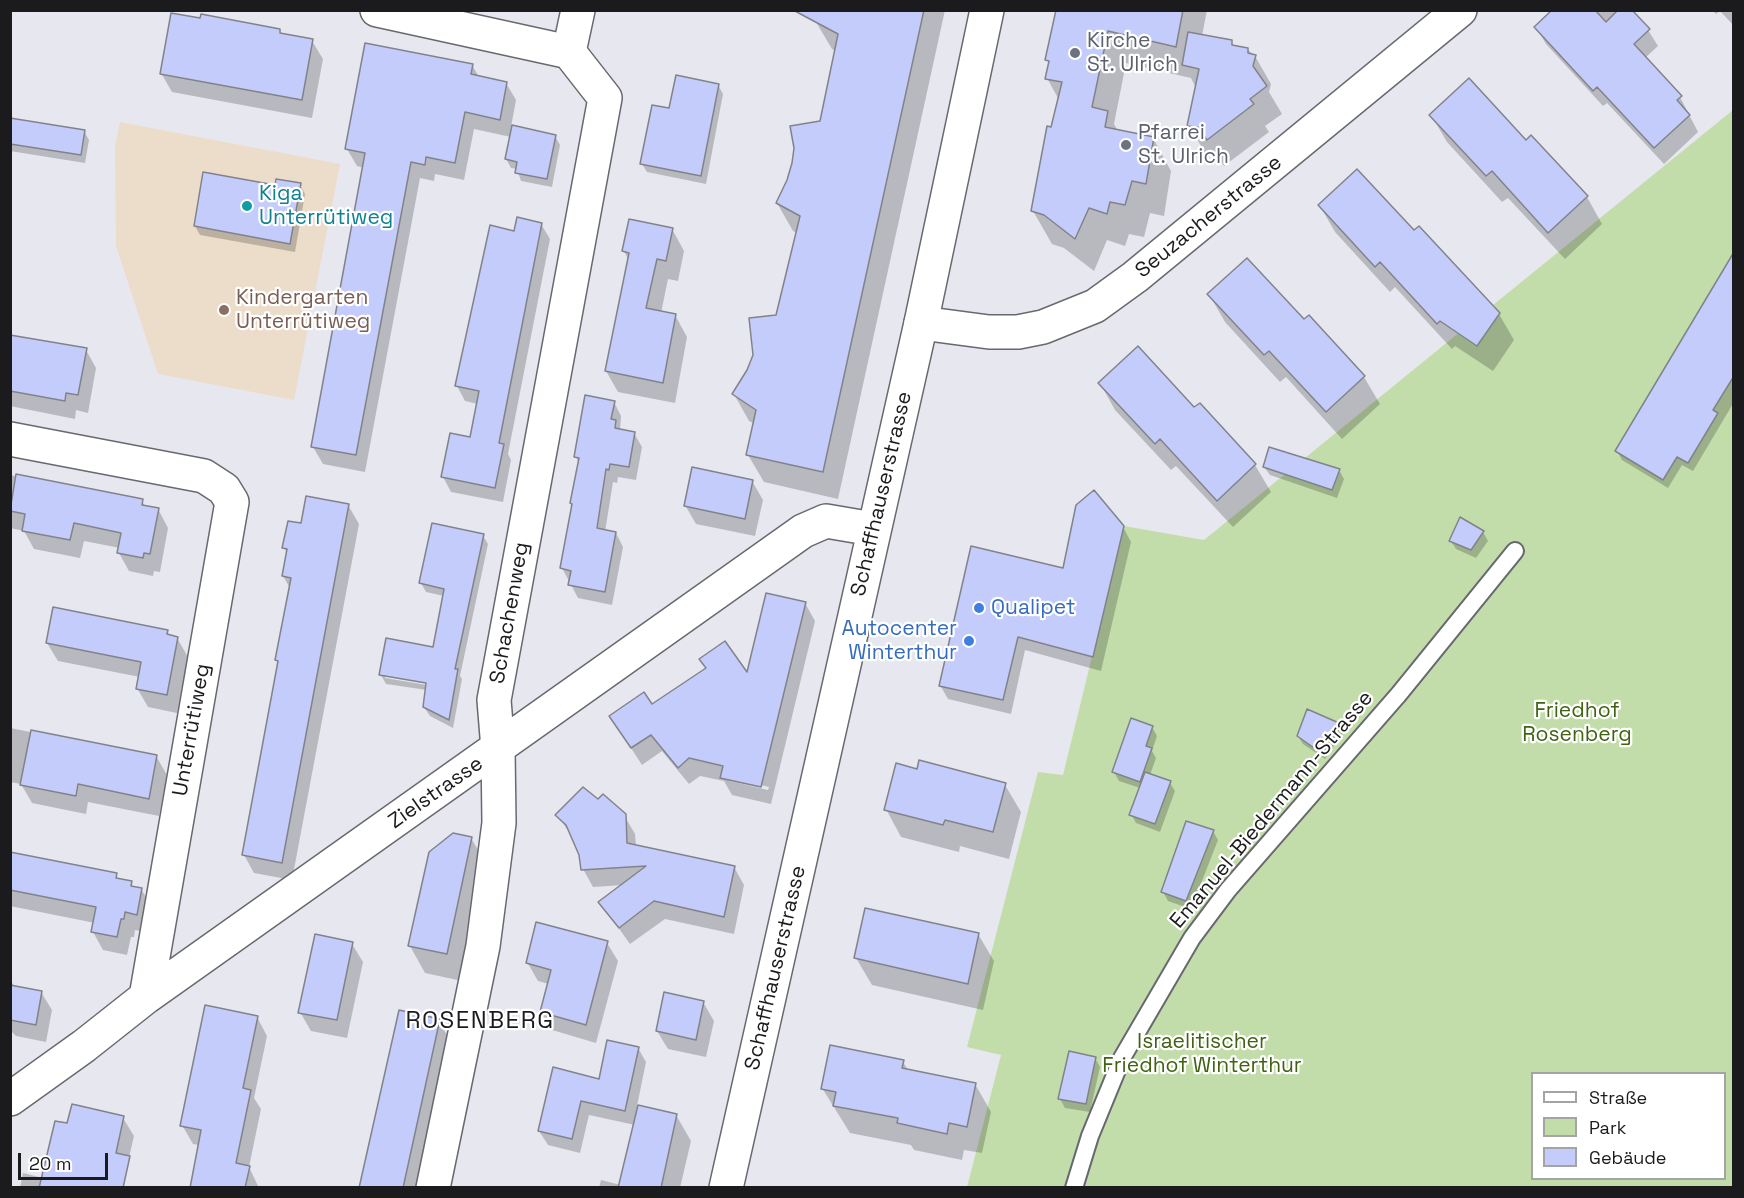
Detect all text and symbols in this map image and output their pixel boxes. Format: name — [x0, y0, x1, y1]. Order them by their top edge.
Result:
place label: Kirche St. Ulrich — [1087, 28, 1178, 78]
marker: Kirche St. Ulrich — [1068, 46, 1082, 60]
place label: Pfarrei St. Ulrich — [1138, 120, 1229, 170]
marker: Pfarrei St. Ulrich — [1119, 138, 1133, 152]
street label: Seuzacherstrasse — [1131, 150, 1287, 284]
place label: Kiga Unterrütiweg — [259, 181, 393, 231]
marker: Kiga Unterrütiweg — [240, 199, 254, 213]
place label: Kindergarten Unterrütiweg — [236, 285, 370, 335]
marker: Kindergarten Unterrütiweg — [217, 303, 231, 317]
street label: Schaffhauserstrasse — [846, 389, 918, 599]
street label: Schachenweg — [485, 540, 535, 686]
place label: Qualipet — [991, 595, 1075, 621]
marker: Qualipet — [972, 601, 986, 615]
place label: Autocenter Winterthur — [841, 616, 957, 666]
marker: Autocenter Winterthur — [962, 634, 976, 648]
street label: Unterrütiweg — [168, 662, 216, 798]
street label: Emanuel-Biedermann-Strasse — [1165, 686, 1379, 934]
park label: Friedhof Rosenberg — [1522, 698, 1632, 748]
street label: Zielstrasse — [384, 751, 488, 835]
street label: Schaffhauserstrasse — [740, 863, 812, 1073]
district label: ROSENBERG — [405, 1007, 555, 1035]
park label: Israelitischer Friedhof Winterthur — [1102, 1029, 1302, 1079]
legend — [1531, 1072, 1726, 1180]
text: Straße — [1589, 1086, 1647, 1109]
text: Park — [1589, 1116, 1626, 1139]
scale bar — [21, 1141, 111, 1179]
text: Gebäude — [1589, 1146, 1667, 1169]
text: 20 m — [29, 1152, 72, 1175]

